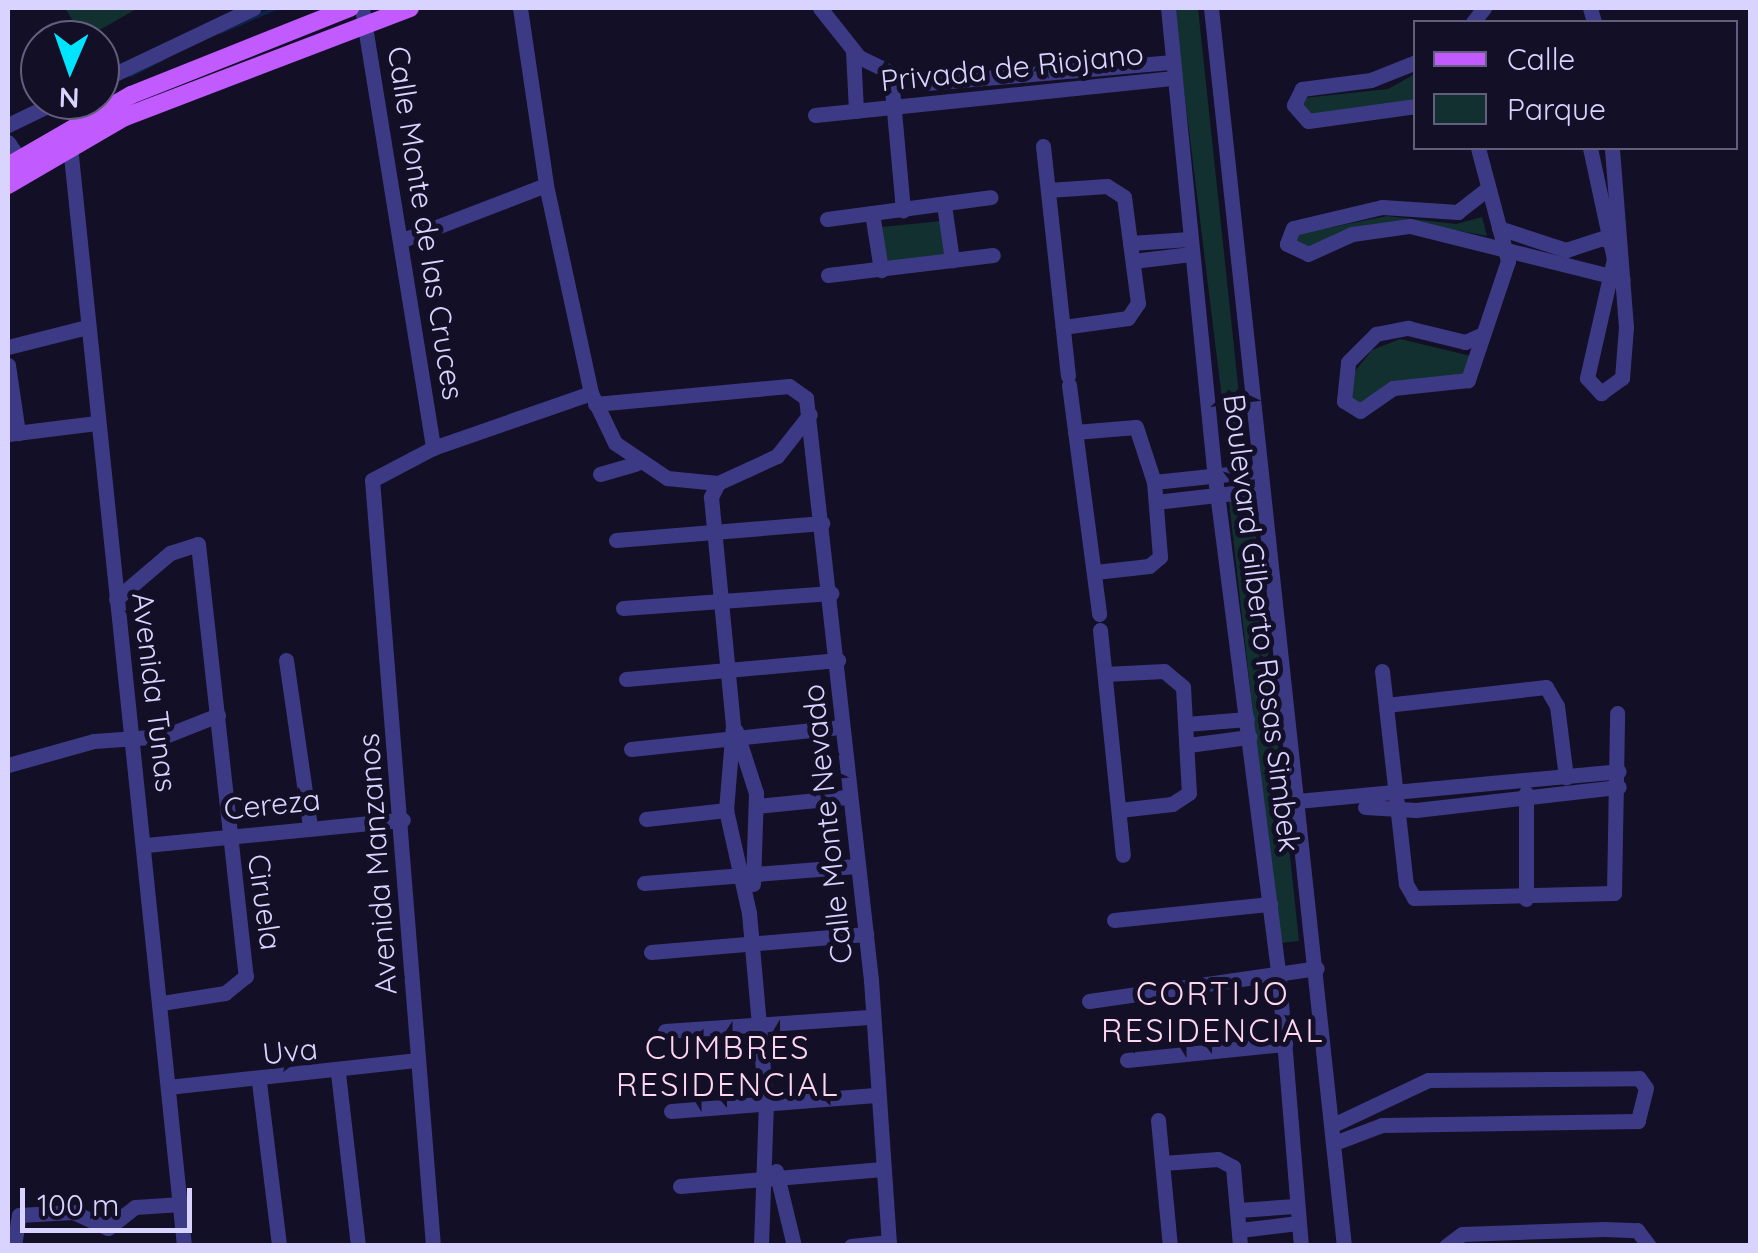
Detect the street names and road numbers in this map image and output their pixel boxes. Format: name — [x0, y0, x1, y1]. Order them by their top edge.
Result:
street label: Privada de Riojano — [879, 35, 1145, 99]
street label: Calle Monte de las Cruces — [380, 44, 472, 402]
street label: Boulevard Gilberto Rosas Simbek — [1216, 392, 1308, 854]
street label: Avenida Tunas — [125, 590, 185, 794]
street label: Calle Monte Nevado — [794, 683, 860, 965]
street label: Avenida Manzanos — [350, 732, 404, 996]
street label: Cereza — [222, 781, 322, 827]
street label: Ciruela — [240, 852, 290, 952]
street label: Uva — [261, 1030, 319, 1072]

